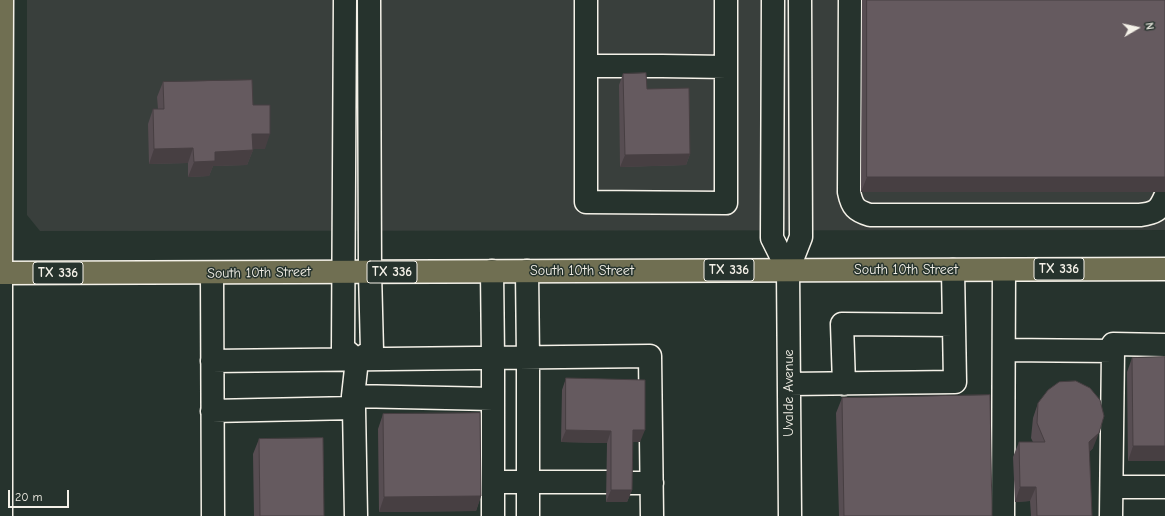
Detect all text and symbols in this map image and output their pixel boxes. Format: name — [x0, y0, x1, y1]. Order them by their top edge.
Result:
north arrow — [1117, 8, 1157, 48]
text: N — [1142, 21, 1156, 31]
road number: TX 336 — [1034, 258, 1084, 280]
road number: TX 336 — [704, 259, 754, 281]
road number: TX 336 — [367, 261, 417, 283]
road number: TX 336 — [33, 262, 83, 284]
street label: South 10th Street — [854, 262, 958, 278]
street label: South 10th Street — [530, 263, 634, 279]
street label: South 10th Street — [207, 264, 311, 282]
street label: Uvalde Avenue — [781, 349, 797, 437]
scale bar — [10, 482, 71, 508]
text: 20 m — [15, 490, 43, 504]

